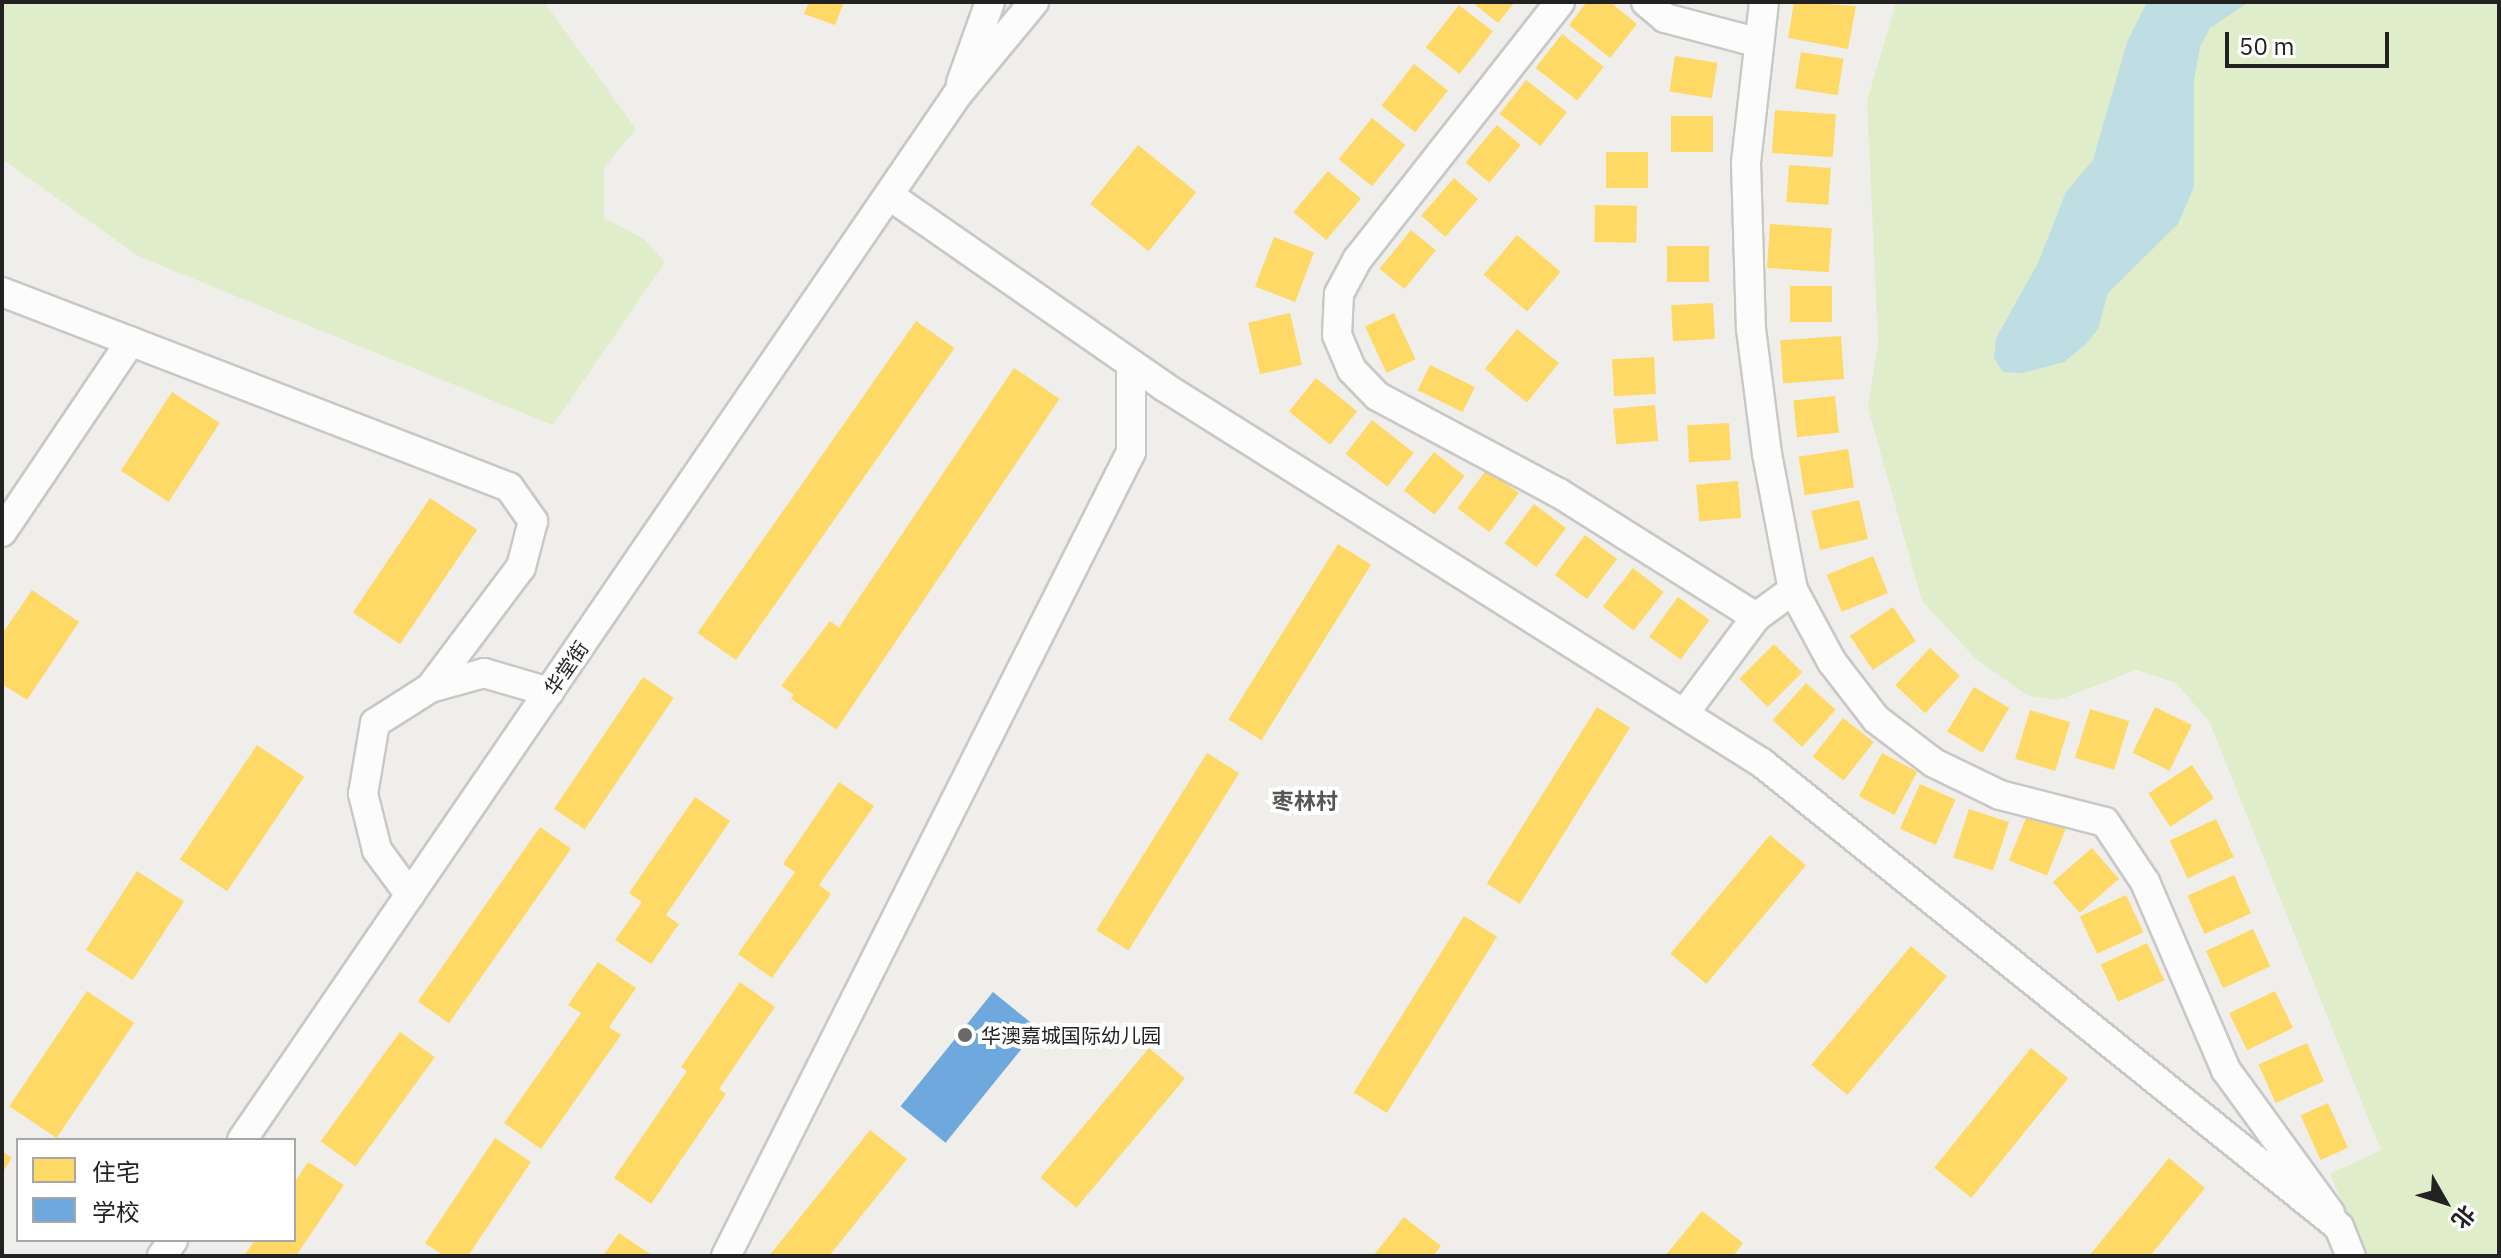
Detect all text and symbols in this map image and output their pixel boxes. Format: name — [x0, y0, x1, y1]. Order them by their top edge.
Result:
scale bar — [2229, 16, 2393, 66]
text: 50 m — [2239, 30, 2294, 62]
street label: 华堂街 — [539, 637, 593, 699]
district label: 枣林村 — [1272, 788, 1338, 814]
place label: 华澳嘉城国际幼儿园 — [981, 1023, 1161, 1047]
marker: 华澳嘉城国际幼儿园 — [956, 1026, 974, 1044]
legend — [16, 1138, 296, 1242]
text: 住宅 — [92, 1156, 140, 1188]
north arrow — [2405, 1162, 2485, 1242]
text: 学校 — [92, 1196, 140, 1228]
text: 北 — [2446, 1200, 2482, 1235]

